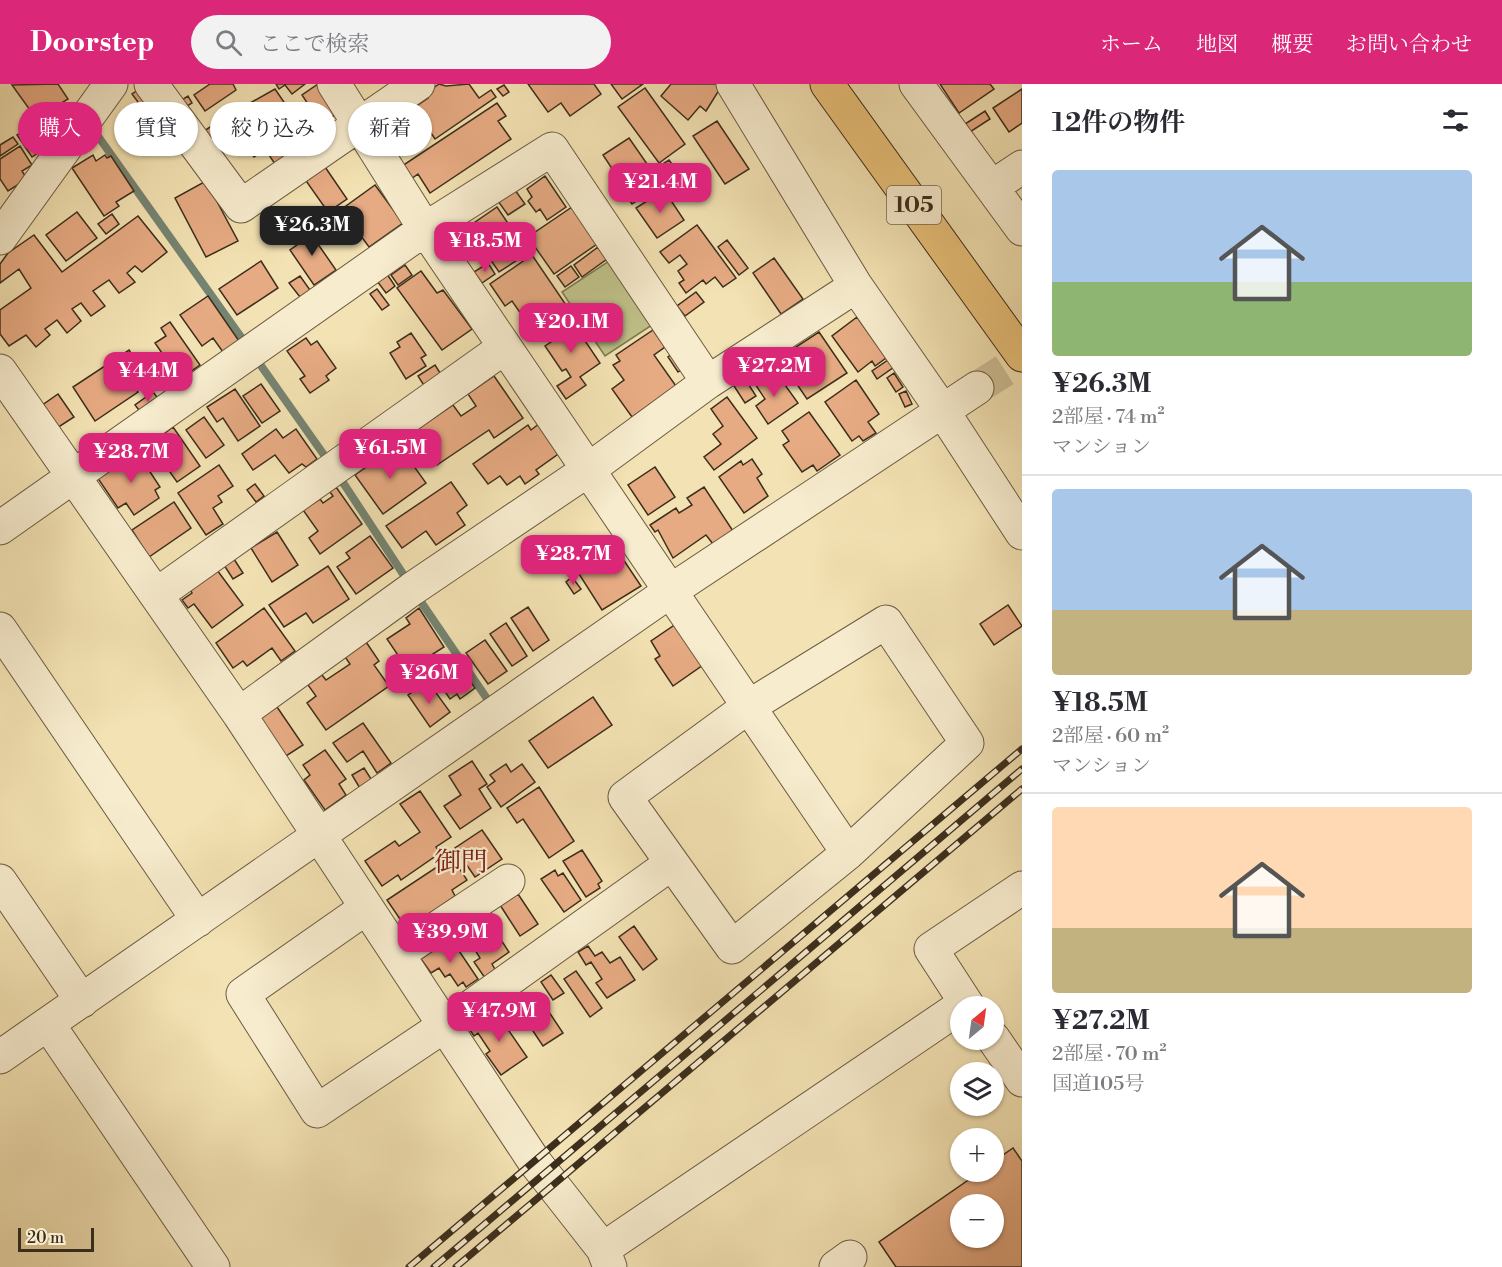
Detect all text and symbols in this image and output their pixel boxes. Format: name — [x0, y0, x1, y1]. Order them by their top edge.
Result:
search box — [191, 15, 611, 69]
text: Doorstep — [30, 25, 155, 60]
icon: search — [212, 26, 245, 59]
text: ここで検索 — [260, 31, 370, 58]
text: ホーム — [1100, 32, 1163, 58]
text: 地図 — [1196, 32, 1238, 58]
text: 概要 — [1271, 32, 1313, 58]
text: お問い合わせ — [1346, 32, 1472, 58]
chip: 購入 — [18, 102, 102, 156]
chip: 賃貸 — [114, 102, 198, 156]
chip: 絞り込み — [210, 102, 336, 156]
chip: 新着 — [348, 102, 432, 156]
icon: filters — [1439, 104, 1472, 137]
text: 12件の物件 — [1052, 107, 1185, 139]
pin: ¥21.4M — [611, 163, 709, 214]
text: ¥21.4M — [622, 170, 698, 195]
road number: 105 — [887, 186, 941, 224]
pin: ¥26.3M — [263, 206, 361, 257]
icon: home — [1208, 209, 1316, 317]
text: ¥26.3M — [274, 213, 350, 238]
pin: ¥18.5M — [436, 222, 534, 273]
text: ¥18.5M — [448, 229, 522, 254]
pin: ¥20.1M — [522, 303, 620, 354]
text: ¥20.1M — [533, 310, 609, 335]
pin: ¥27.2M — [725, 347, 823, 398]
pin: ¥44M — [112, 352, 184, 403]
text: ¥27.2M — [736, 354, 812, 379]
text: ¥44M — [118, 359, 178, 384]
text: ¥26.3M — [1052, 368, 1151, 400]
text: 2部屋 · 74 m² — [1052, 405, 1164, 430]
pin: ¥61.5M — [341, 429, 439, 480]
pin: ¥28.7M — [82, 433, 180, 484]
text: マンション — [1052, 435, 1151, 460]
text: ¥61.5M — [353, 436, 427, 461]
text: ¥28.7M — [93, 440, 169, 465]
icon: home — [1208, 528, 1316, 636]
pin: ¥28.7M — [524, 535, 622, 586]
text: ¥28.7M — [535, 542, 611, 567]
pin: ¥26M — [393, 654, 465, 705]
text: ¥26M — [400, 661, 458, 686]
text: ¥18.5M — [1052, 687, 1148, 719]
text: 2部屋 · 60 m² — [1052, 724, 1169, 749]
text: マンション — [1052, 754, 1151, 779]
district label: 御門 — [434, 846, 488, 880]
icon: home — [1208, 846, 1316, 954]
pin: ¥39.9M — [401, 913, 499, 964]
text: ¥39.9M — [412, 920, 488, 945]
pin: ¥47.9M — [450, 992, 548, 1043]
north arrow — [950, 996, 1004, 1050]
map controls — [950, 996, 1004, 1248]
text: ¥47.9M — [461, 999, 537, 1024]
text: ¥27.2M — [1052, 1005, 1150, 1037]
text: 2部屋 · 70 m² — [1052, 1042, 1166, 1067]
button: layers — [950, 1062, 1004, 1116]
text: 国道105号 — [1052, 1072, 1144, 1097]
button: + — [950, 1128, 1004, 1182]
button: − — [950, 1194, 1004, 1248]
scale bar — [18, 1225, 94, 1252]
text: 20 m — [27, 1228, 64, 1248]

